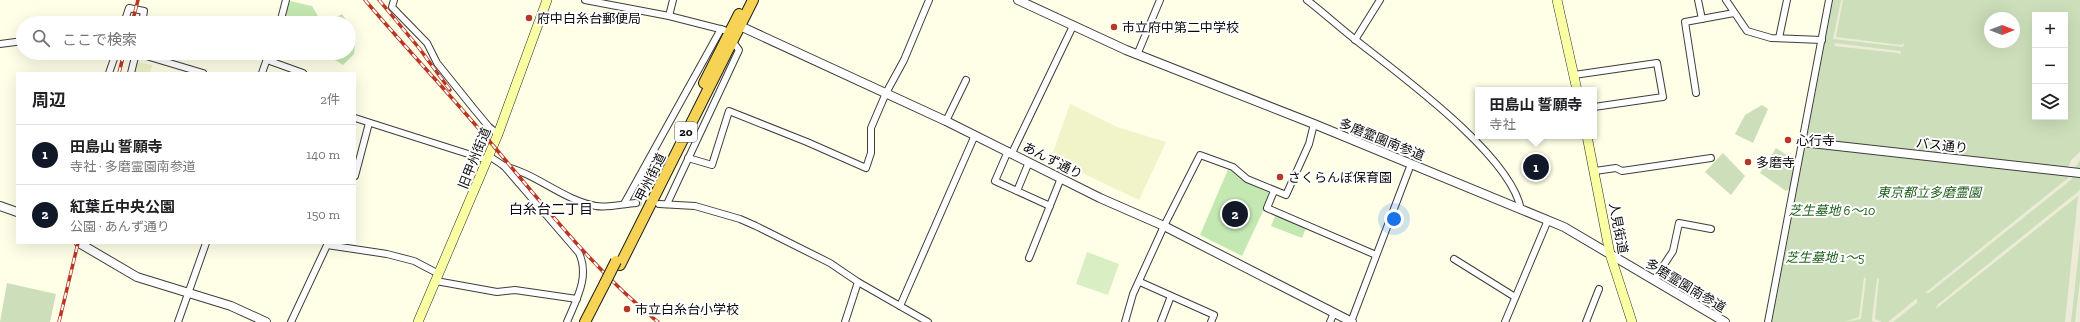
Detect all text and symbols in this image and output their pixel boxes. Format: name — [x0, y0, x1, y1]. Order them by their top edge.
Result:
place label: 府中白糸台郵便局 — [537, 11, 641, 26]
north arrow — [1984, 12, 2020, 48]
map controls — [2032, 12, 2068, 120]
button: + — [2032, 12, 2068, 48]
marker: 府中白糸台郵便局 — [524, 13, 534, 23]
search box — [16, 16, 356, 60]
place label: 市立府中第二中学校 — [1122, 20, 1239, 35]
marker: 市立府中第二中学校 — [1109, 22, 1119, 32]
icon: search — [30, 27, 52, 49]
text: ここで検索 — [62, 31, 137, 49]
button: − — [2032, 48, 2068, 84]
button: layers — [2032, 84, 2068, 120]
popup — [1475, 87, 1597, 139]
text: 周辺 — [32, 90, 66, 110]
text: 2件 — [320, 92, 340, 107]
text: 田島山 誓願寺 — [1490, 96, 1582, 114]
street label: 多磨霊園南参道 — [1337, 115, 1427, 163]
text: 寺社 — [1490, 117, 1516, 132]
road number: 20 — [675, 122, 697, 142]
street label: 旧甲州街道 — [455, 125, 494, 191]
place label: 心行寺 — [1796, 133, 1835, 148]
marker: 心行寺 — [1783, 135, 1793, 145]
street label: バス通り — [1915, 135, 1969, 156]
text: 田島山 誓願寺 — [70, 138, 163, 156]
street label: あんず通り — [1020, 139, 1085, 182]
text: 1 — [42, 147, 48, 162]
text: 140 m — [306, 147, 340, 162]
street label: 甲州街道 — [632, 151, 669, 204]
pin: 1 — [1523, 152, 1549, 182]
place label: 多磨寺 — [1756, 155, 1795, 170]
marker: 多磨寺 — [1743, 157, 1753, 167]
text: 寺社 · 多磨霊園南参道 — [70, 159, 196, 174]
place label: さくらんぼ保育園 — [1288, 170, 1392, 185]
marker: さくらんぼ保育園 — [1275, 172, 1285, 182]
park label: 東京都立多磨霊園 — [1877, 185, 1983, 200]
text: 紅葉丘中央公園 — [70, 198, 175, 216]
pin: 2 — [1222, 199, 1248, 229]
district label: 白糸台二丁目 — [509, 201, 593, 218]
street label: 人見街道 — [1606, 201, 1631, 255]
park label: 芝生墓地 6～10 — [1789, 203, 1875, 218]
text: 2 — [42, 207, 48, 222]
text: 150 m — [307, 207, 340, 222]
your location — [1384, 209, 1404, 229]
text: 公園 · あんず通り — [70, 219, 170, 234]
park label: 芝生墓地 1～5 — [1785, 250, 1865, 265]
street label: 多磨霊園南参道 — [1643, 256, 1729, 315]
place label: 市立白糸台小学校 — [635, 302, 739, 317]
marker: 市立白糸台小学校 — [622, 304, 632, 314]

